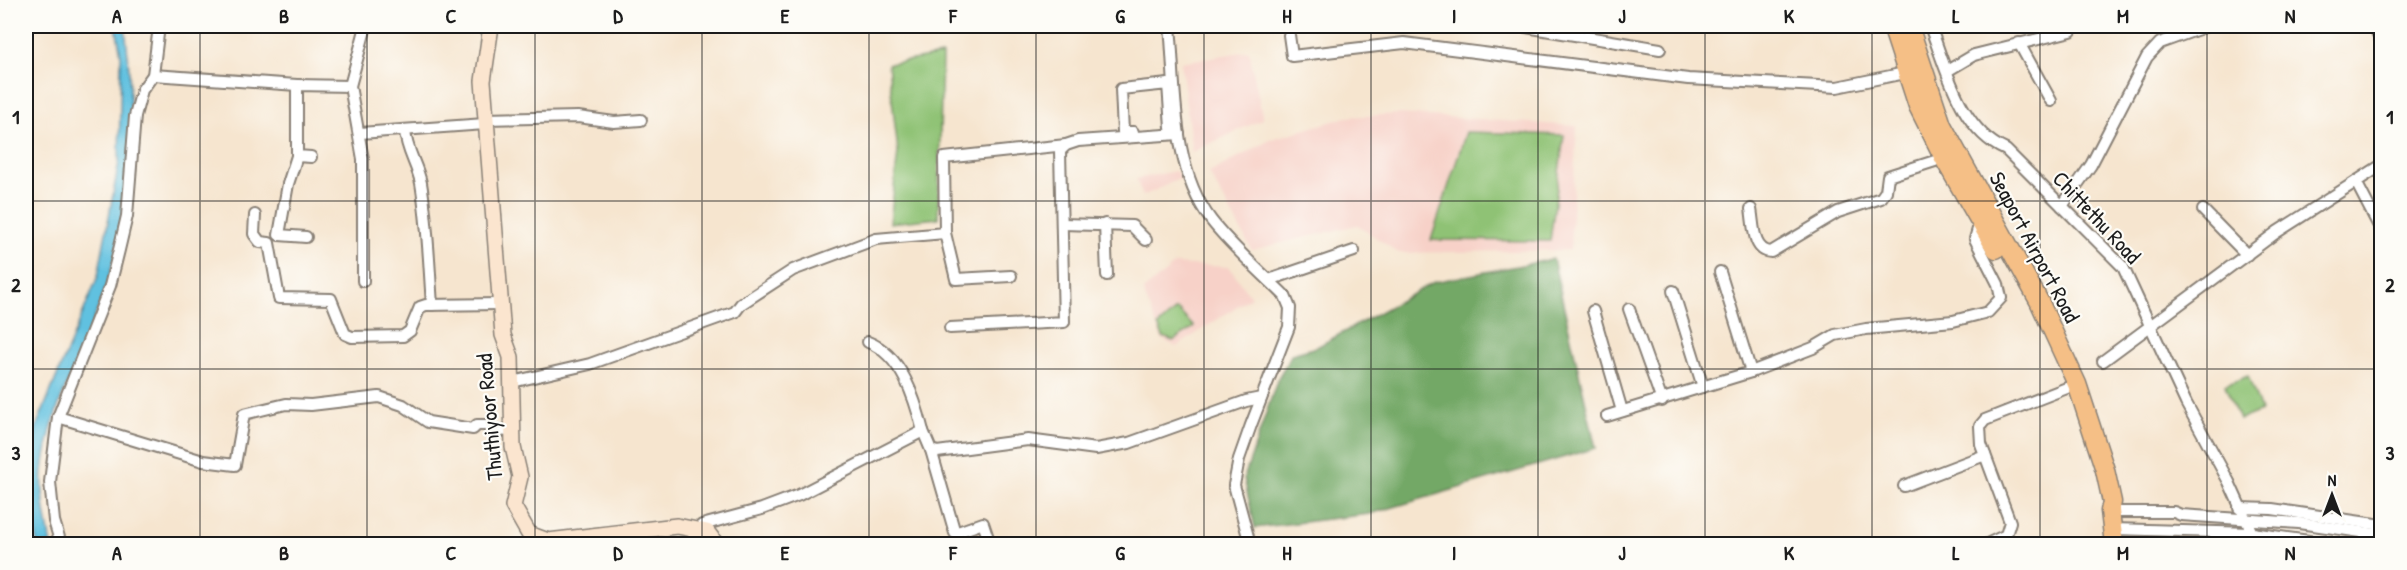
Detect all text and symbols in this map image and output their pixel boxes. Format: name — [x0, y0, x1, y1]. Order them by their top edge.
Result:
text: A — [112, 2, 122, 29]
text: B — [279, 2, 289, 29]
text: C — [446, 2, 457, 29]
text: D — [613, 2, 623, 29]
text: E — [781, 2, 790, 29]
text: F — [948, 2, 958, 29]
text: G — [1115, 2, 1125, 29]
text: H — [1282, 2, 1292, 29]
text: I — [1452, 2, 1456, 29]
text: J — [1618, 2, 1626, 29]
text: K — [1784, 2, 1795, 29]
text: L — [1952, 2, 1960, 29]
text: M — [2117, 2, 2129, 29]
text: N — [2285, 2, 2296, 29]
text: 1 — [12, 103, 20, 130]
text: 1 — [2386, 103, 2394, 130]
street label: Chittethu Road — [2046, 164, 2148, 270]
street label: Seaport Airport Road — [1983, 166, 2088, 328]
text: 2 — [11, 271, 21, 298]
text: 2 — [2385, 271, 2395, 298]
street label: Thuthiyoor Road — [468, 352, 509, 481]
text: 3 — [12, 439, 21, 466]
text: 3 — [2386, 439, 2395, 466]
north arrow — [2302, 465, 2362, 525]
text: N — [2328, 469, 2337, 491]
text: A — [112, 539, 122, 566]
text: B — [279, 539, 289, 566]
text: C — [446, 539, 457, 566]
text: D — [613, 539, 623, 566]
text: E — [781, 539, 790, 566]
text: F — [948, 539, 958, 566]
text: G — [1115, 539, 1125, 566]
text: H — [1282, 539, 1292, 566]
text: I — [1452, 539, 1456, 566]
text: J — [1618, 539, 1626, 566]
text: K — [1784, 539, 1795, 566]
text: L — [1952, 539, 1960, 566]
text: M — [2117, 539, 2129, 566]
text: N — [2285, 539, 2296, 566]

